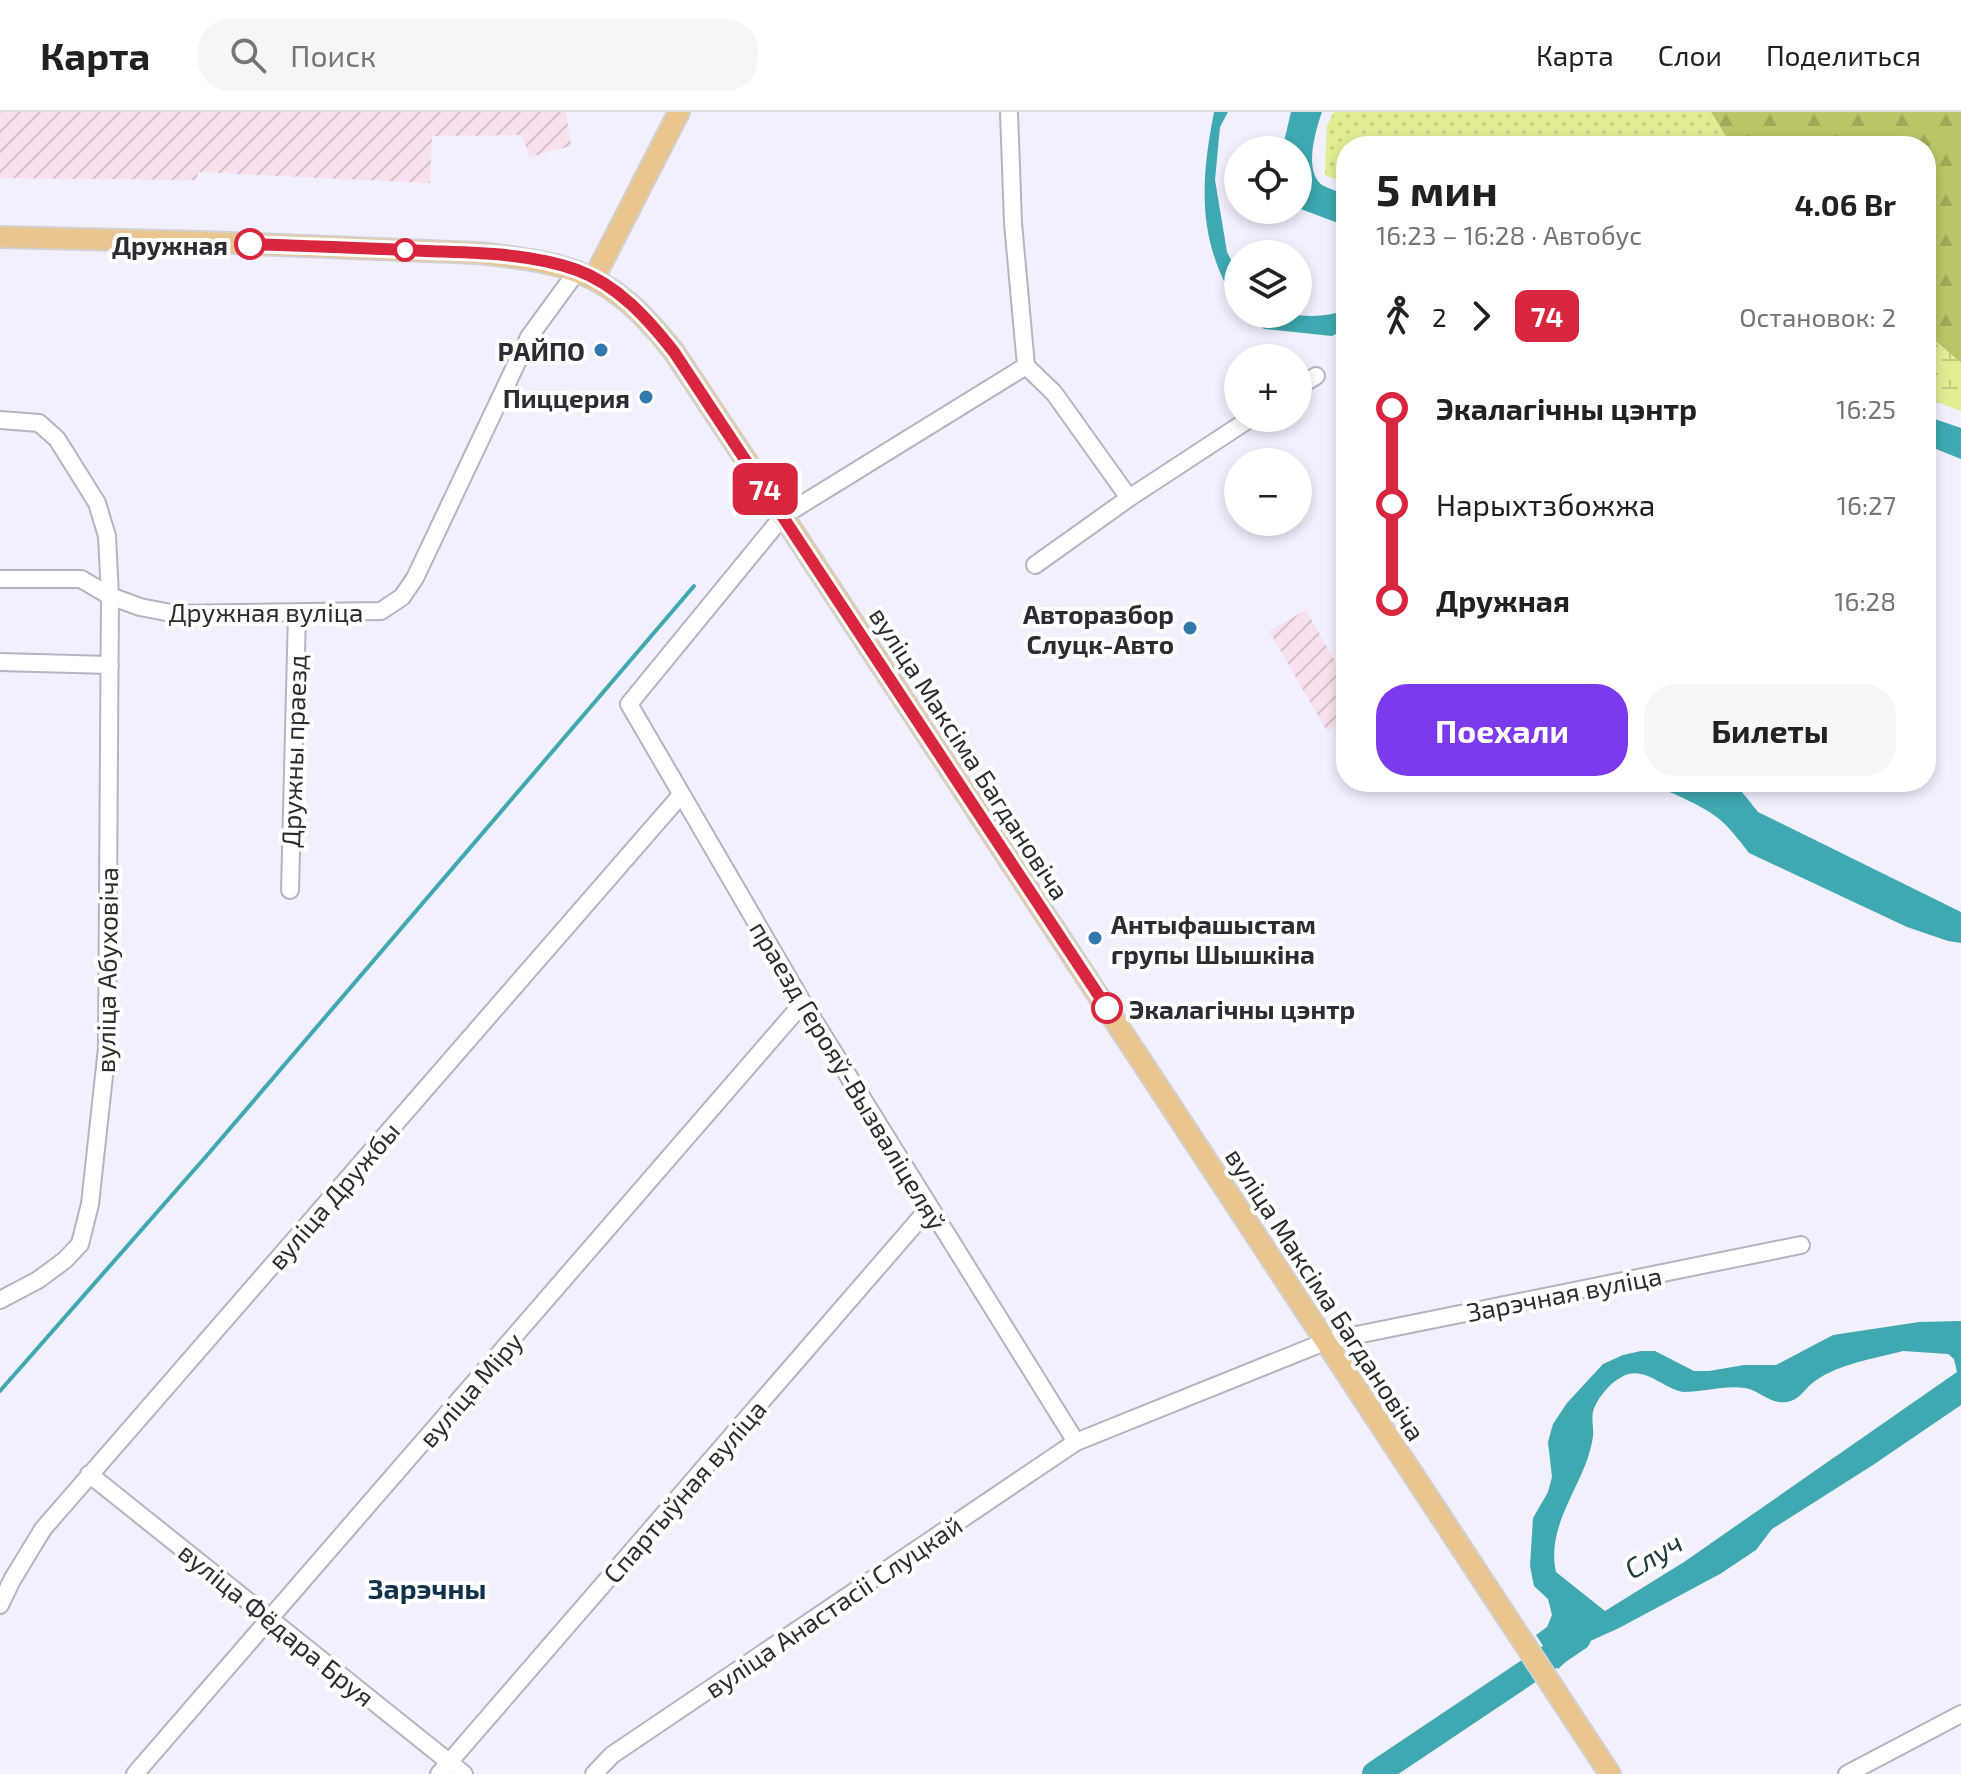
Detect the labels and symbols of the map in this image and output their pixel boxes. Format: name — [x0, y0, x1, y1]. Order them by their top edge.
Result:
place label: Дружная — [112, 229, 228, 260]
marker: Дружная — [235, 229, 265, 259]
unlabelled marker — [394, 239, 416, 261]
place label: РАЙПО — [497, 335, 585, 366]
marker: РАЙПО — [592, 341, 610, 359]
place label: Пиццерия — [503, 382, 630, 413]
marker: Пиццерия — [637, 388, 655, 406]
line badge: 74 — [729, 463, 801, 515]
street label: Дружная вуліца — [169, 596, 363, 628]
place label: Авторазбор Слуцк-Авто — [1023, 598, 1174, 659]
street label: вуліца Максіма Багдановіча — [863, 601, 1076, 906]
marker: Авторазбор Слуцк-Авто — [1181, 619, 1199, 637]
street label: Дружны праезд — [274, 654, 313, 848]
street label: вуліца Абуховіча — [89, 867, 124, 1073]
place label: Антыфашыстам групы Шышкіна — [1111, 908, 1316, 969]
street label: праезд Герояў-Вызваліцеляў — [743, 915, 954, 1236]
marker: Антыфашыстам групы Шышкіна — [1086, 929, 1104, 947]
marker: Экалагічны цэнтр — [1092, 993, 1122, 1023]
place label: Экалагічны цэнтр — [1129, 993, 1355, 1024]
street label: вуліца Дружбы — [261, 1115, 406, 1276]
street label: вуліца Максіма Багдановіча — [1219, 1142, 1432, 1447]
street label: Зарэчная вуліца — [1464, 1259, 1664, 1328]
street label: вуліца Міру — [412, 1325, 529, 1453]
street label: Спартыўная вуліца — [596, 1393, 773, 1589]
street label: вуліца Анастасіі Слуцкай — [699, 1508, 968, 1705]
water label: Случ — [1618, 1525, 1688, 1585]
street label: вуліца Фёдара Бруя — [172, 1536, 381, 1713]
district label: Зарэчны — [368, 1571, 486, 1605]

